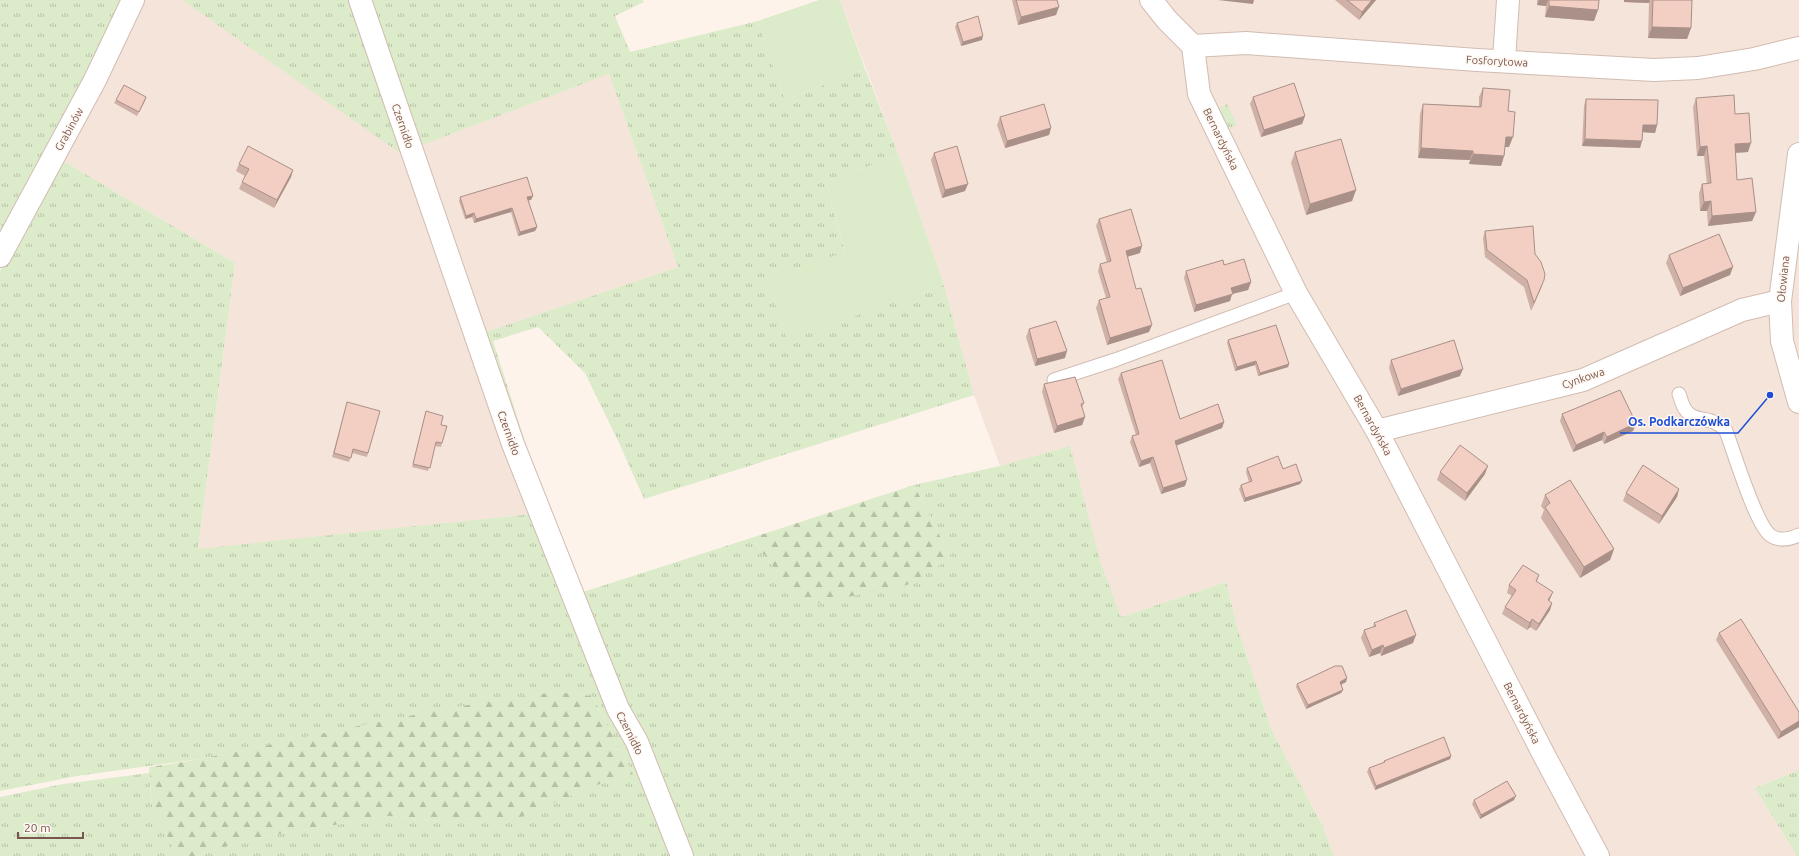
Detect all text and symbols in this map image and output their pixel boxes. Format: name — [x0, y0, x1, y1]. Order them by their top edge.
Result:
street label: Fosforytowa — [1466, 53, 1528, 69]
street label: Czernidło — [390, 102, 416, 150]
street label: Grabinów — [52, 105, 86, 153]
street label: Bernardyńska — [1201, 106, 1241, 172]
street label: Ołowiana — [1775, 255, 1791, 303]
street label: Cynkowa — [1560, 365, 1606, 391]
street label: Bernardyńska — [1351, 393, 1395, 457]
street label: Czernidło — [495, 409, 523, 457]
callout: Os. Podkarczówka — [1620, 409, 1738, 433]
text: Os. Podkarczówka — [1628, 415, 1730, 428]
street label: Bernardyńska — [1501, 680, 1543, 746]
street label: Czernidło — [614, 709, 646, 757]
scale bar — [18, 814, 83, 840]
text: 20 m — [24, 821, 51, 834]

